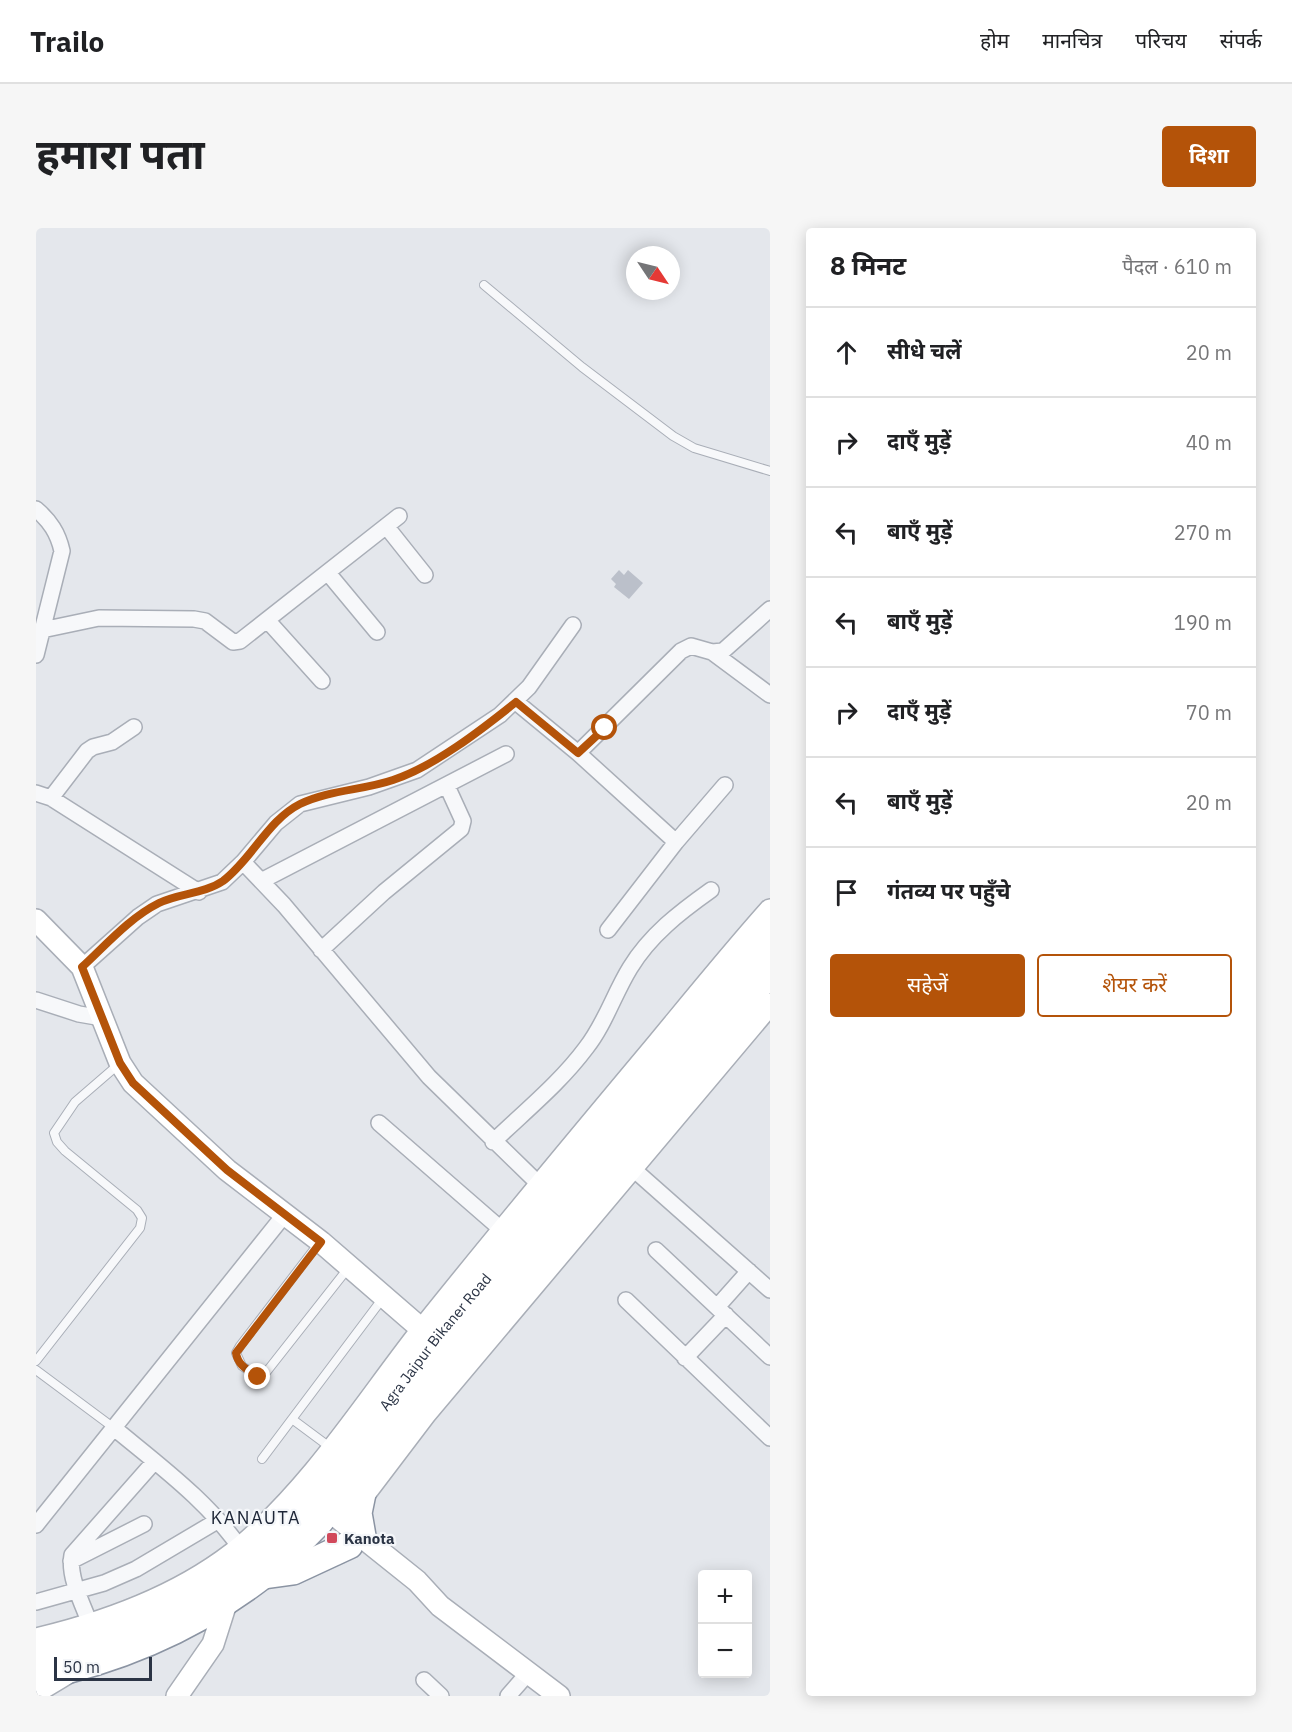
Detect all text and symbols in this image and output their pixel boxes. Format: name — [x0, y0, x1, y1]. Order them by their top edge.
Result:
text: Trailo — [30, 23, 104, 60]
text: होम — [980, 26, 1009, 54]
text: मानचित्र — [1042, 26, 1102, 54]
text: परिचय — [1135, 26, 1187, 54]
text: संपर्क — [1220, 26, 1262, 54]
text: हमारा पता — [36, 126, 205, 181]
button: दिशा — [1162, 126, 1256, 187]
north arrow — [626, 246, 680, 300]
text: 8 मिनट — [830, 248, 906, 282]
text: पैदल · 610 m — [1122, 253, 1232, 280]
icon: ahead — [830, 336, 863, 369]
text: सीधे चलें — [887, 336, 962, 365]
text: 20 m — [1186, 339, 1232, 366]
icon: right — [830, 426, 863, 459]
text: दाएँ मुड़ें — [887, 426, 951, 455]
text: 40 m — [1186, 429, 1232, 456]
icon: left — [830, 516, 863, 549]
text: बाएँ मुड़ें — [887, 516, 953, 545]
text: 270 m — [1174, 519, 1232, 546]
icon: left — [830, 606, 863, 639]
text: बाएँ मुड़ें — [887, 606, 953, 635]
text: 190 m — [1174, 609, 1232, 636]
icon: right — [830, 696, 863, 729]
text: दाएँ मुड़ें — [887, 696, 951, 725]
text: 70 m — [1186, 699, 1232, 726]
route start — [591, 714, 617, 740]
icon: left — [830, 786, 863, 819]
text: बाएँ मुड़ें — [887, 786, 953, 815]
text: 20 m — [1186, 789, 1232, 816]
icon: arrive — [830, 876, 863, 909]
text: गंतव्य पर पहुँचे — [887, 876, 1011, 905]
button: सहेजें — [830, 954, 1025, 1017]
button: शेयर करें — [1037, 954, 1232, 1017]
street label: Agra Jaipur Bikaner Road — [375, 1269, 495, 1414]
route end — [244, 1363, 270, 1389]
district label: KANAUTA — [211, 1506, 301, 1529]
place label: Kanota — [344, 1529, 395, 1548]
marker: Kanota — [325, 1531, 339, 1545]
map controls — [698, 1570, 752, 1678]
button: + — [698, 1570, 752, 1624]
button: − — [698, 1624, 752, 1678]
scale bar — [54, 1654, 152, 1682]
text: 50 m — [63, 1657, 100, 1677]

